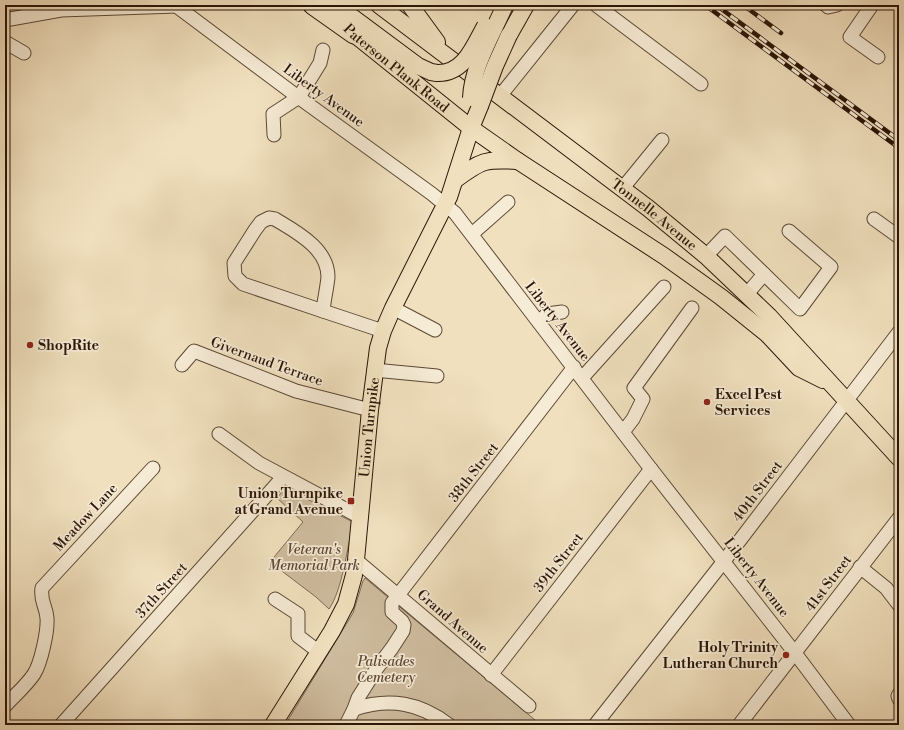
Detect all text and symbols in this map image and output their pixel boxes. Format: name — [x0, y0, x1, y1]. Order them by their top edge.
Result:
street label: Paterson Plank Road — [339, 20, 452, 117]
street label: Liberty Avenue — [279, 60, 368, 131]
street label: Tonnelle Avenue — [607, 175, 700, 255]
street label: Liberty Avenue — [521, 278, 594, 365]
street label: Givernaud Terrace — [208, 333, 325, 391]
place label: ShopRite — [38, 337, 100, 355]
marker: ShopRite — [25, 340, 35, 350]
street label: Union Turnpike — [356, 376, 384, 478]
place label: Excel Pest Services — [715, 386, 783, 420]
marker: Excel Pest Services — [702, 397, 712, 407]
street label: 38th Street — [445, 439, 503, 506]
street label: 40th Street — [729, 457, 787, 526]
street label: Meadow Lane — [50, 480, 122, 555]
place label: Union Turnpike at Grand Avenue — [235, 485, 343, 519]
marker: Union Turnpike at Grand Avenue — [346, 496, 356, 506]
street label: 39th Street — [530, 529, 588, 596]
street label: Liberty Avenue — [720, 534, 793, 621]
park label: Veteran's Memorial Park — [268, 541, 360, 575]
street label: 41st Street — [802, 552, 856, 616]
street label: 37th Street — [132, 559, 192, 622]
street label: Grand Avenue — [413, 586, 492, 658]
place label: Holy Trinity Lutheran Church — [663, 639, 779, 673]
marker: Holy Trinity Lutheran Church — [781, 650, 791, 660]
park label: Palisades Cemetery — [356, 653, 416, 687]

